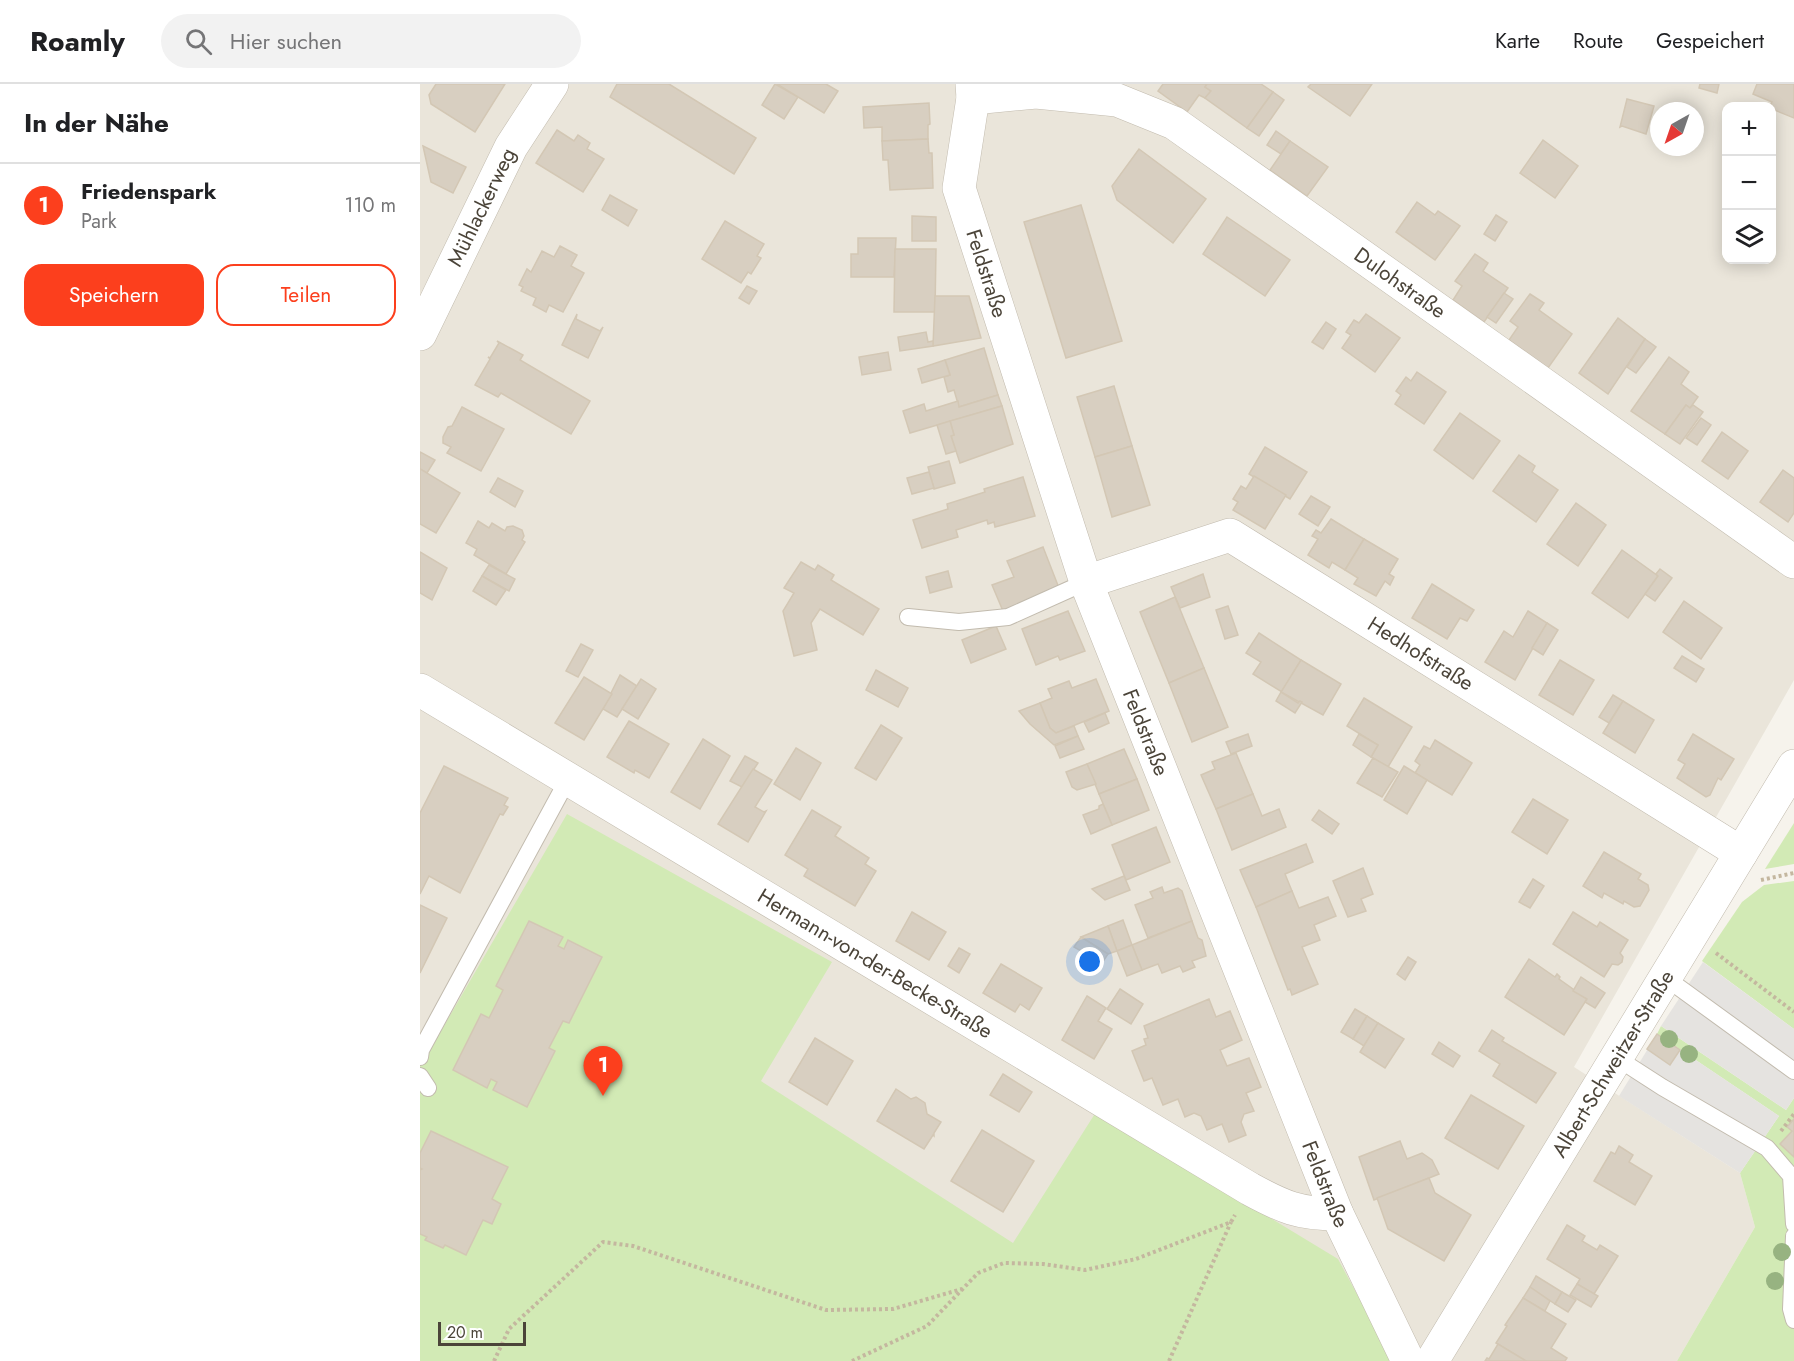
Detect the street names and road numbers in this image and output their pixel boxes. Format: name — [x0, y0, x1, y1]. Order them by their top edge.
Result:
street label: Mühlackerweg — [440, 143, 523, 272]
street label: Feldstraße — [958, 226, 1015, 322]
street label: Dulohstraße — [1348, 240, 1452, 326]
street label: Hedhofstraße — [1362, 609, 1480, 698]
street label: Feldstraße — [1115, 685, 1177, 780]
street label: Hermann-von-der-Becke-Straße — [752, 881, 999, 1046]
street label: Albert-Schweitzer-Straße — [1544, 964, 1681, 1163]
street label: Feldstraße — [1294, 1136, 1356, 1233]

